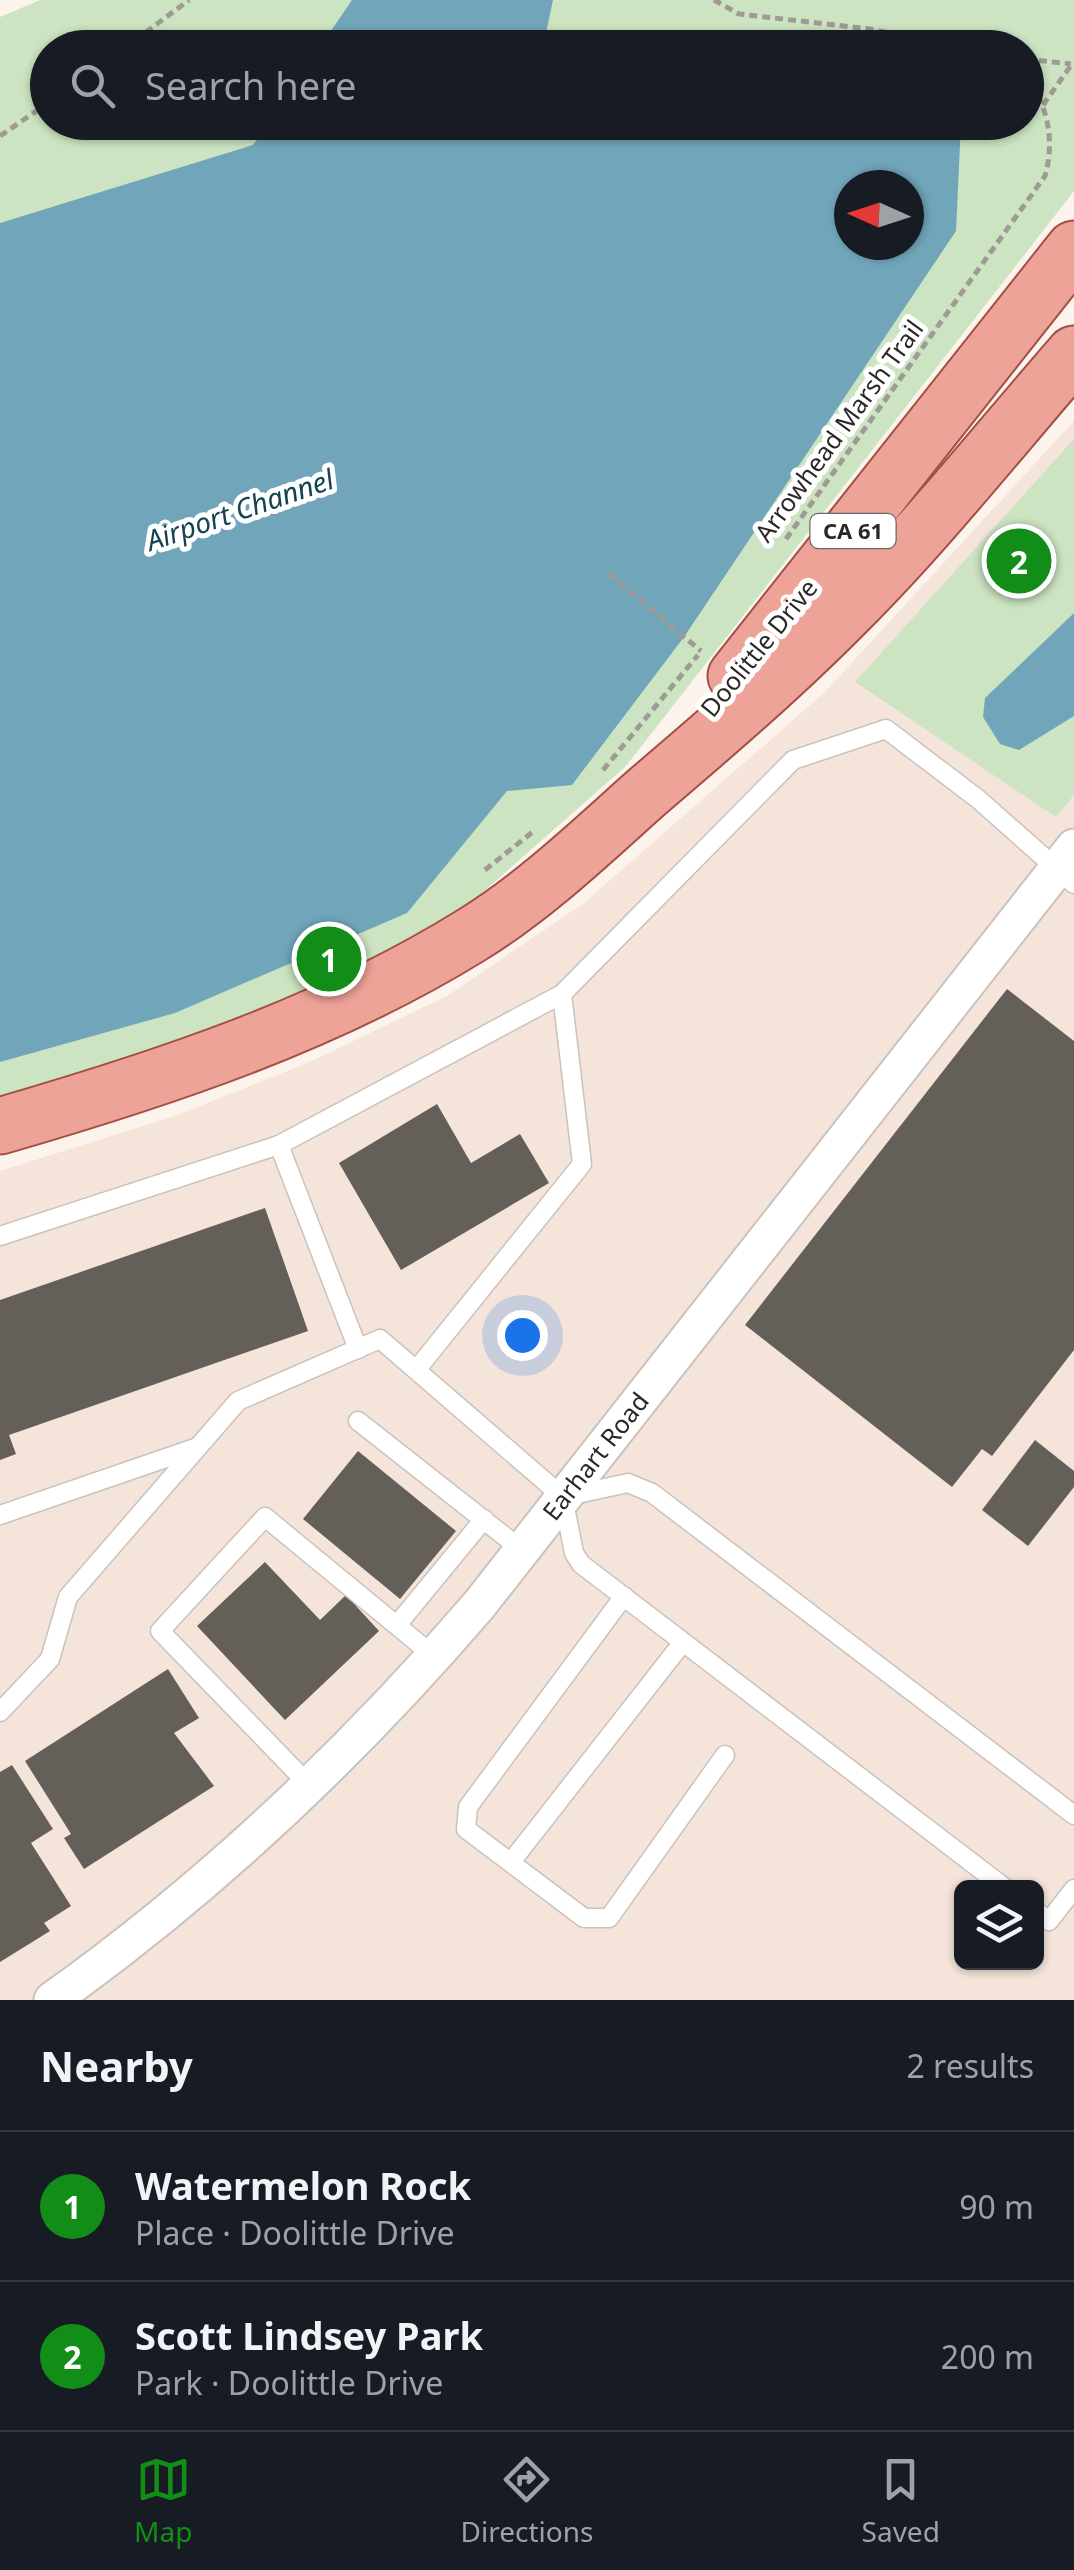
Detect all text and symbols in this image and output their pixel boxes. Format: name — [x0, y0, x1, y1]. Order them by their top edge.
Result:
search box — [30, 30, 1044, 140]
icon: search — [65, 58, 120, 113]
text: Search here — [145, 59, 356, 111]
north arrow — [834, 170, 924, 260]
street label: Arrowhead Marsh Trail — [746, 313, 930, 548]
water label: Airport Channel — [139, 459, 339, 560]
road number: CA 61 — [810, 514, 896, 548]
pin: 2 — [986, 524, 1052, 598]
street label: Doolittle Drive — [692, 571, 824, 723]
pin: 1 — [296, 922, 362, 996]
your location — [497, 1310, 548, 1361]
street label: Earhart Road — [534, 1385, 656, 1527]
map controls — [954, 1880, 1044, 1970]
button: layers — [954, 1880, 1044, 1970]
text: Nearby — [40, 2037, 193, 2094]
text: 2 results — [907, 2044, 1034, 2087]
text: Watermelon Rock — [135, 2159, 471, 2211]
text: 1 — [63, 2185, 82, 2228]
text: 90 m — [959, 2185, 1034, 2228]
text: Place · Doolittle Drive — [135, 2211, 455, 2254]
text: Scott Lindsey Park — [135, 2309, 483, 2361]
text: 2 — [63, 2335, 82, 2378]
text: 200 m — [941, 2335, 1034, 2378]
text: Park · Doolittle Drive — [135, 2361, 443, 2404]
tab: Map — [134, 2452, 192, 2550]
tab: Directions — [461, 2452, 593, 2550]
tab: Saved — [862, 2452, 940, 2550]

